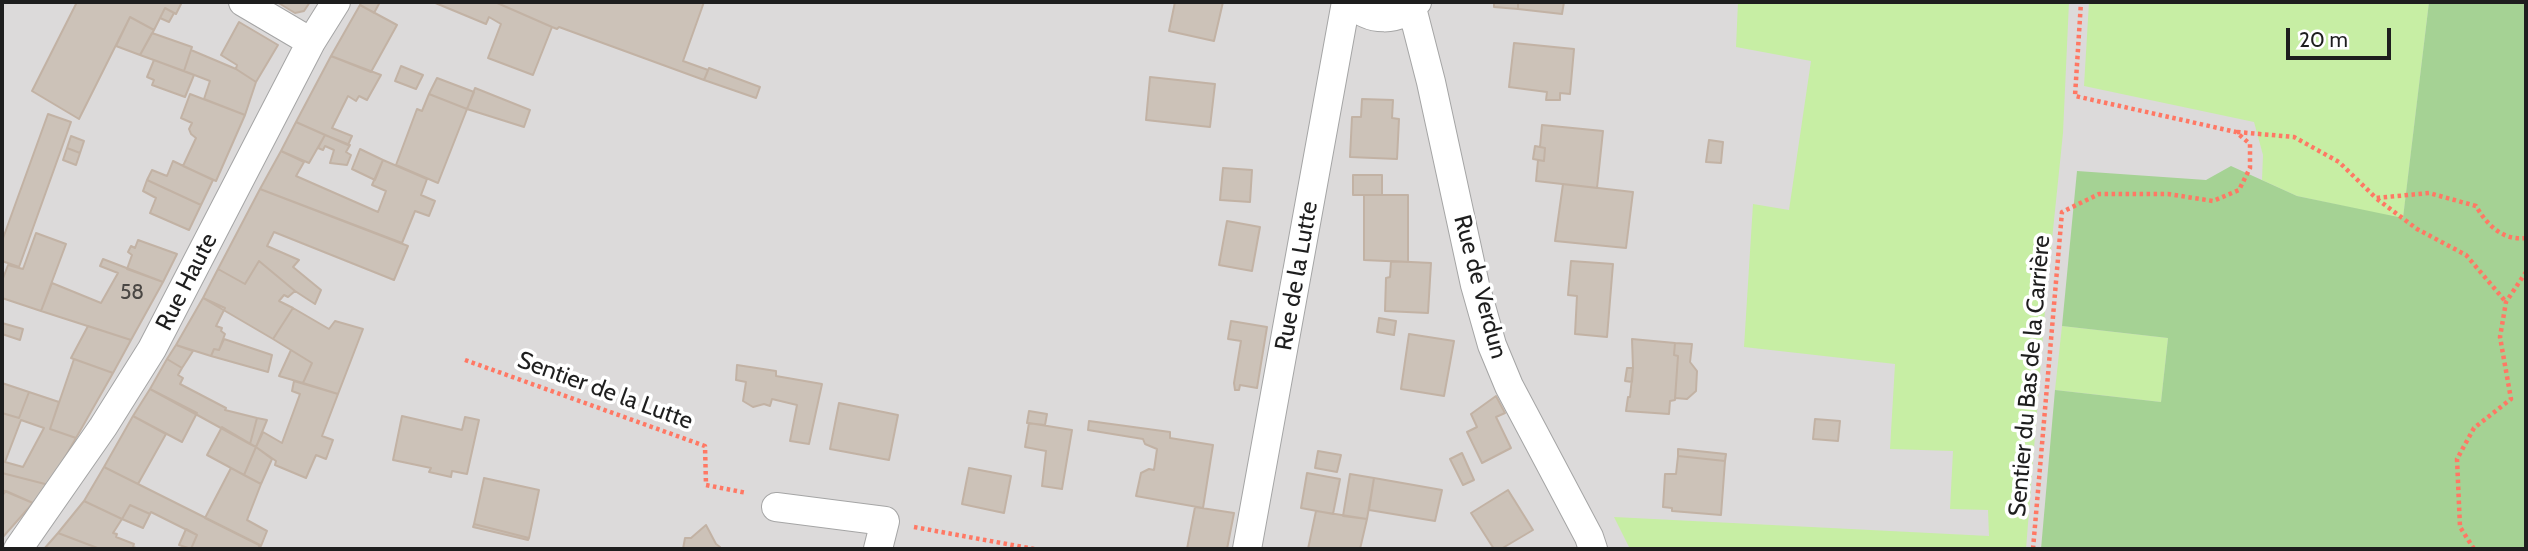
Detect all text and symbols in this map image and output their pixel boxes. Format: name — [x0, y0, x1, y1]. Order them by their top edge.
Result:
scale bar — [2290, 14, 2395, 58]
text: 20 m — [2299, 27, 2348, 52]
street label: Rue de la Lutte — [1270, 199, 1324, 353]
street label: Rue de Verdun — [1447, 212, 1513, 362]
street label: Rue Haute — [150, 228, 224, 336]
street label: Sentier du Bas de la Carrière — [2003, 234, 2057, 518]
house number: 58 — [120, 280, 144, 306]
street label: Sentier de la Lutte — [513, 346, 697, 436]

